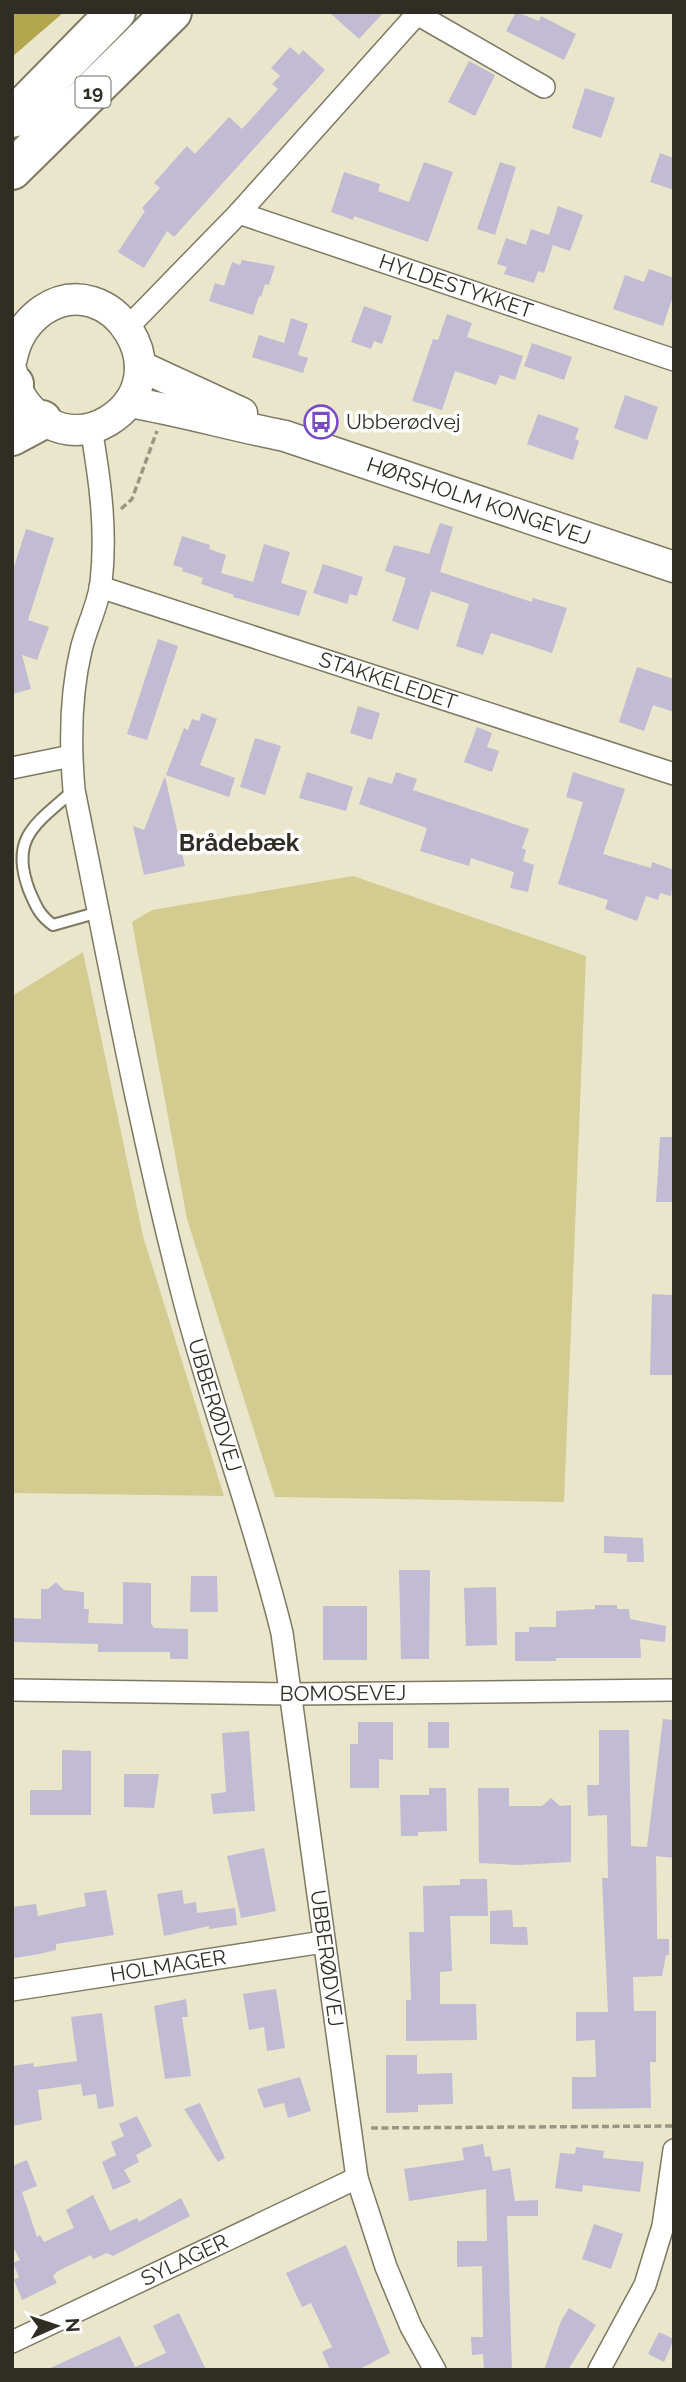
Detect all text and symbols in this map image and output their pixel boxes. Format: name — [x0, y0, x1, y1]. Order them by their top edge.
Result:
road number: 19 — [76, 76, 110, 108]
street label: HYLDESTYKKET — [376, 248, 537, 324]
bus stop icon: Ubberødvej — [302, 403, 340, 441]
place label: Ubberødvej — [346, 409, 460, 434]
street label: HØRSHOLM KONGEVEJ — [364, 451, 594, 550]
street label: STAKKELEDET — [316, 646, 461, 715]
district label: Brådebæk — [179, 828, 300, 857]
street label: UBBERØDVEJ — [183, 1336, 247, 1475]
street label: BOMOSEVEJ — [279, 1680, 406, 1706]
street label: UBBERØDVEJ — [305, 1888, 349, 2028]
street label: HOLMAGER — [108, 1944, 228, 1987]
street label: SYLAGER — [137, 2228, 232, 2291]
north arrow — [21, 2291, 91, 2361]
text: N — [62, 2317, 84, 2333]

